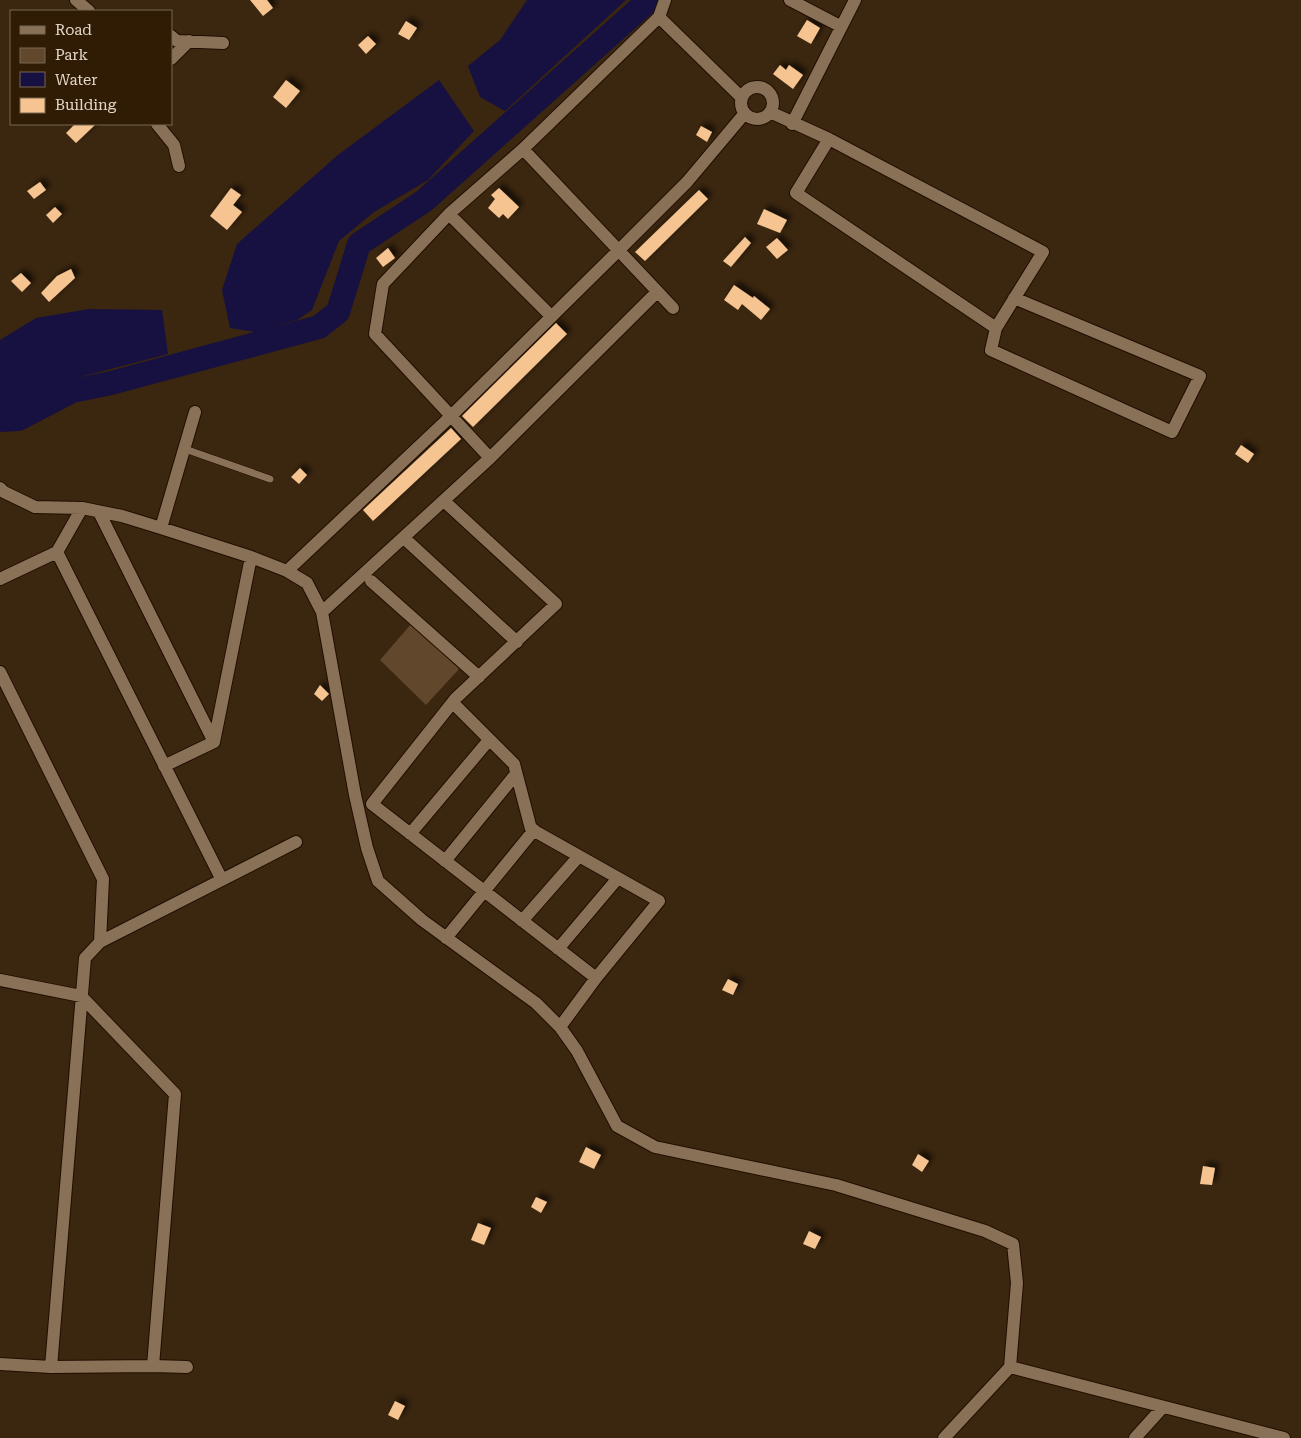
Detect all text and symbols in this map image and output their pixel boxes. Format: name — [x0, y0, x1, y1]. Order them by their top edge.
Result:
legend — [10, 10, 172, 125]
text: Road — [55, 21, 92, 39]
text: Park — [55, 46, 89, 64]
text: Water — [55, 71, 97, 89]
text: Building — [55, 96, 117, 114]

